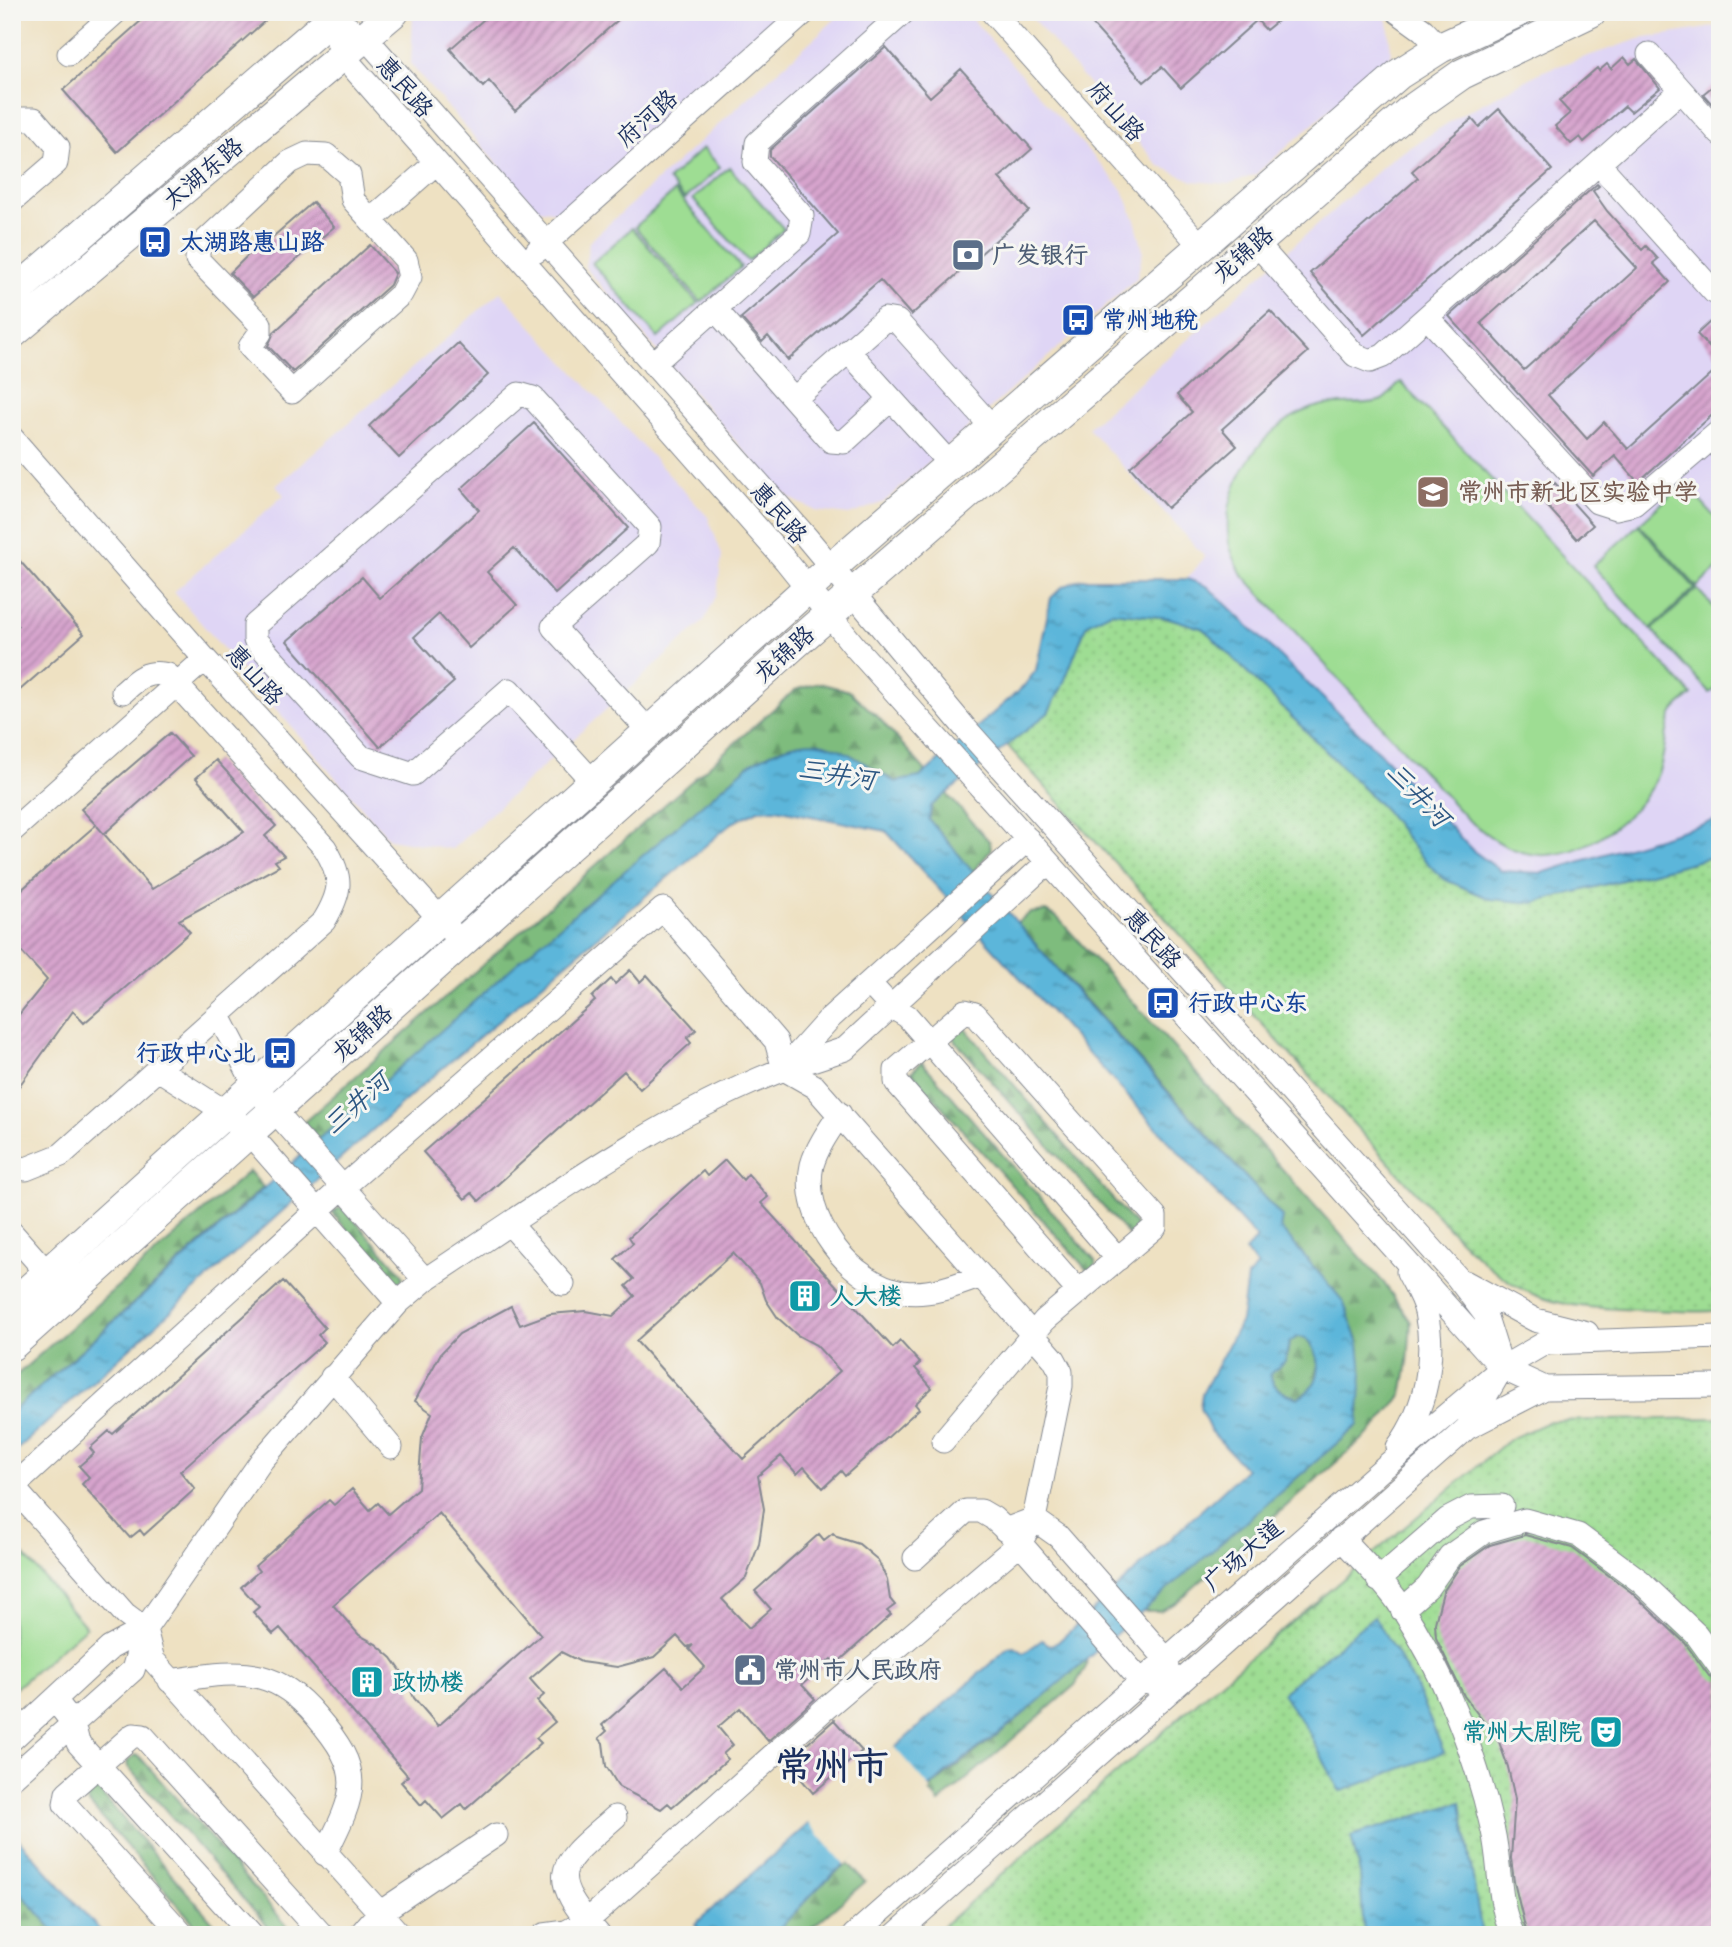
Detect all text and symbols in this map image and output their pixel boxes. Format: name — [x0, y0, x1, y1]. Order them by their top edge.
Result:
street label: 惠民路 — [371, 51, 439, 123]
street label: 府山路 — [1082, 75, 1150, 147]
street label: 府河路 — [611, 84, 683, 152]
street label: 太湖东路 — [157, 131, 249, 215]
street label: 龙锦路 — [1207, 220, 1279, 288]
bus stop icon: 太湖路惠山路 — [136, 223, 174, 261]
place label: 太湖路惠山路 — [180, 228, 325, 256]
bank icon: 广发银行 — [949, 236, 987, 274]
place label: 广发银行 — [992, 241, 1088, 269]
bus stop icon: 常州地税 — [1059, 301, 1097, 339]
place label: 常州地税 — [1102, 306, 1198, 334]
school or university icon: 常州市新北区实验中学 — [1414, 473, 1452, 511]
street label: 惠民路 — [745, 477, 813, 549]
place label: 常州市新北区实验中学 — [1458, 478, 1698, 506]
street label: 龙锦路 — [748, 620, 820, 688]
street label: 惠山路 — [221, 639, 289, 711]
water label: 三井河 — [796, 754, 882, 797]
water label: 三井河 — [1380, 757, 1459, 836]
street label: 惠民路 — [1119, 903, 1187, 975]
bus stop icon: 行政中心东 — [1144, 984, 1182, 1022]
place label: 行政中心东 — [1188, 989, 1308, 1017]
street label: 龙锦路 — [326, 999, 398, 1067]
bus stop icon: 行政中心北 — [261, 1034, 299, 1072]
place label: 行政中心北 — [136, 1039, 256, 1067]
water label: 三井河 — [318, 1064, 399, 1141]
building icon: 人大楼 — [786, 1277, 824, 1315]
place label: 人大楼 — [830, 1282, 902, 1310]
street label: 广场大道 — [1198, 1513, 1288, 1597]
public building icon: 常州市人民政府 — [731, 1651, 769, 1689]
place label: 常州市人民政府 — [774, 1656, 942, 1684]
building icon: 政协楼 — [348, 1663, 386, 1701]
place label: 政协楼 — [392, 1668, 464, 1696]
theatre icon: 常州大剧院 — [1587, 1713, 1625, 1751]
place label: 常州大剧院 — [1462, 1718, 1582, 1746]
district label: 常州市 — [775, 1745, 889, 1789]

